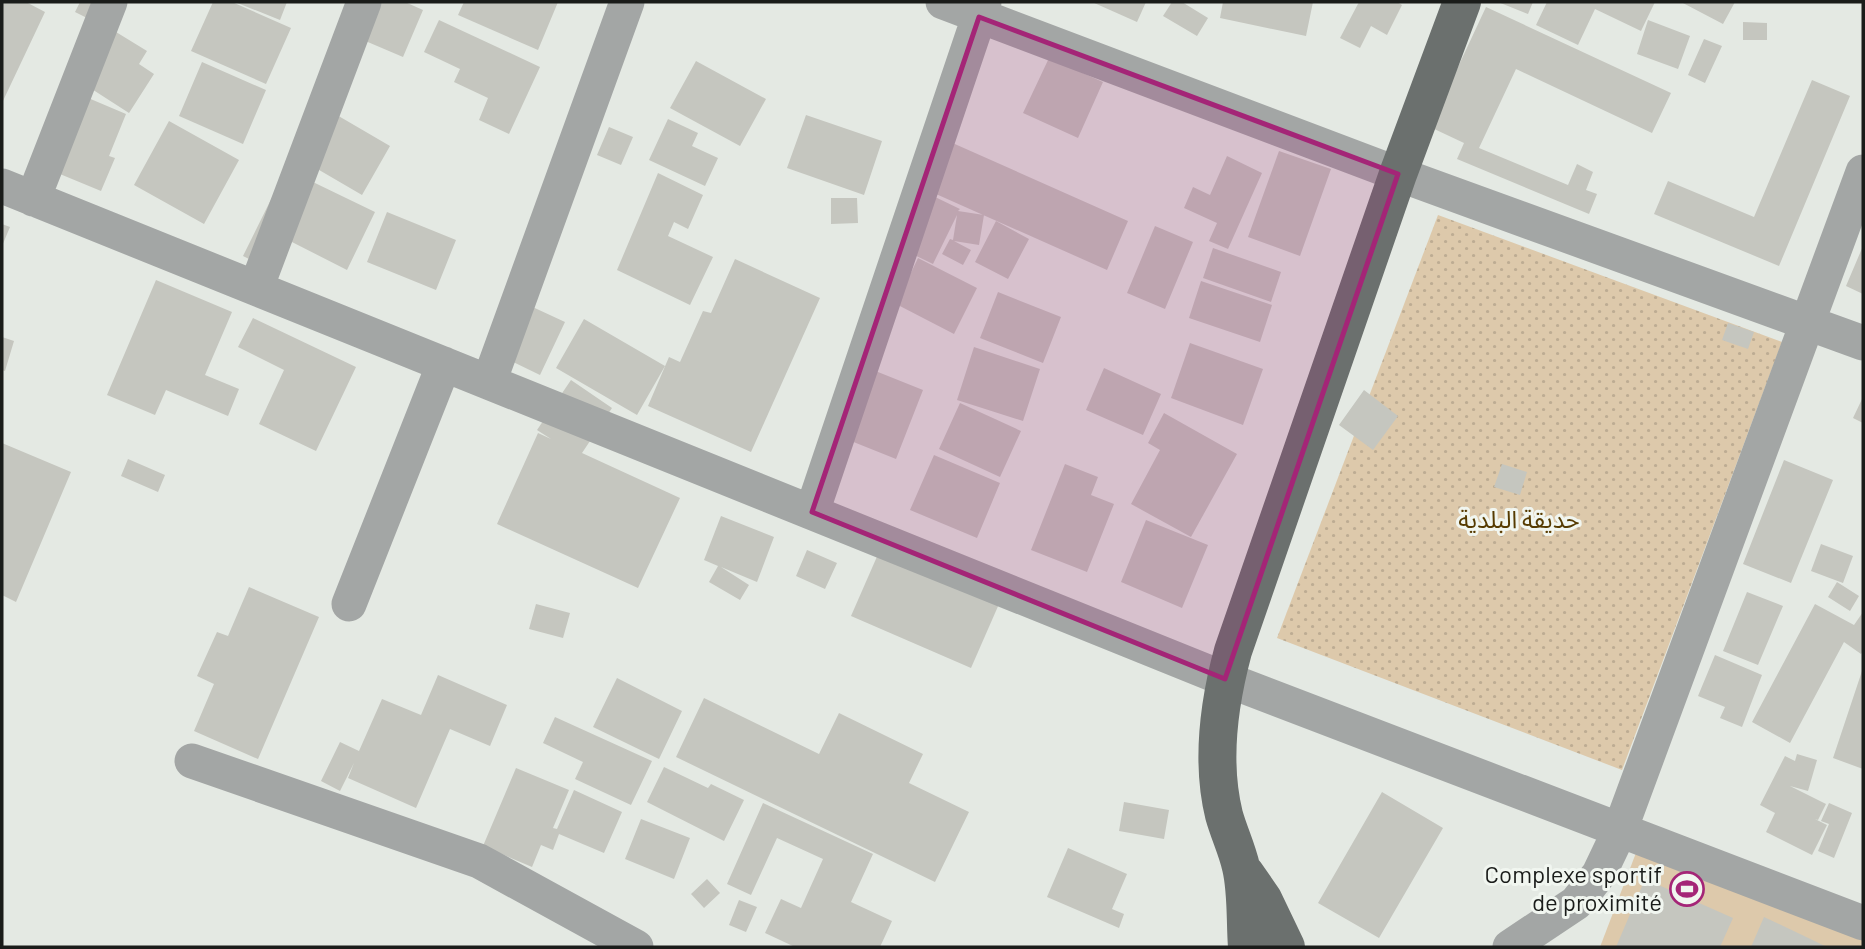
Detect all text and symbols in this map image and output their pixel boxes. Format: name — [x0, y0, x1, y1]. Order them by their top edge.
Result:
park label: حديقة البلدية — [1458, 504, 1580, 533]
place label: Complexe sportif de proximité — [1485, 859, 1662, 916]
sports icon: Complexe sportif de proximité — [1668, 870, 1706, 908]

